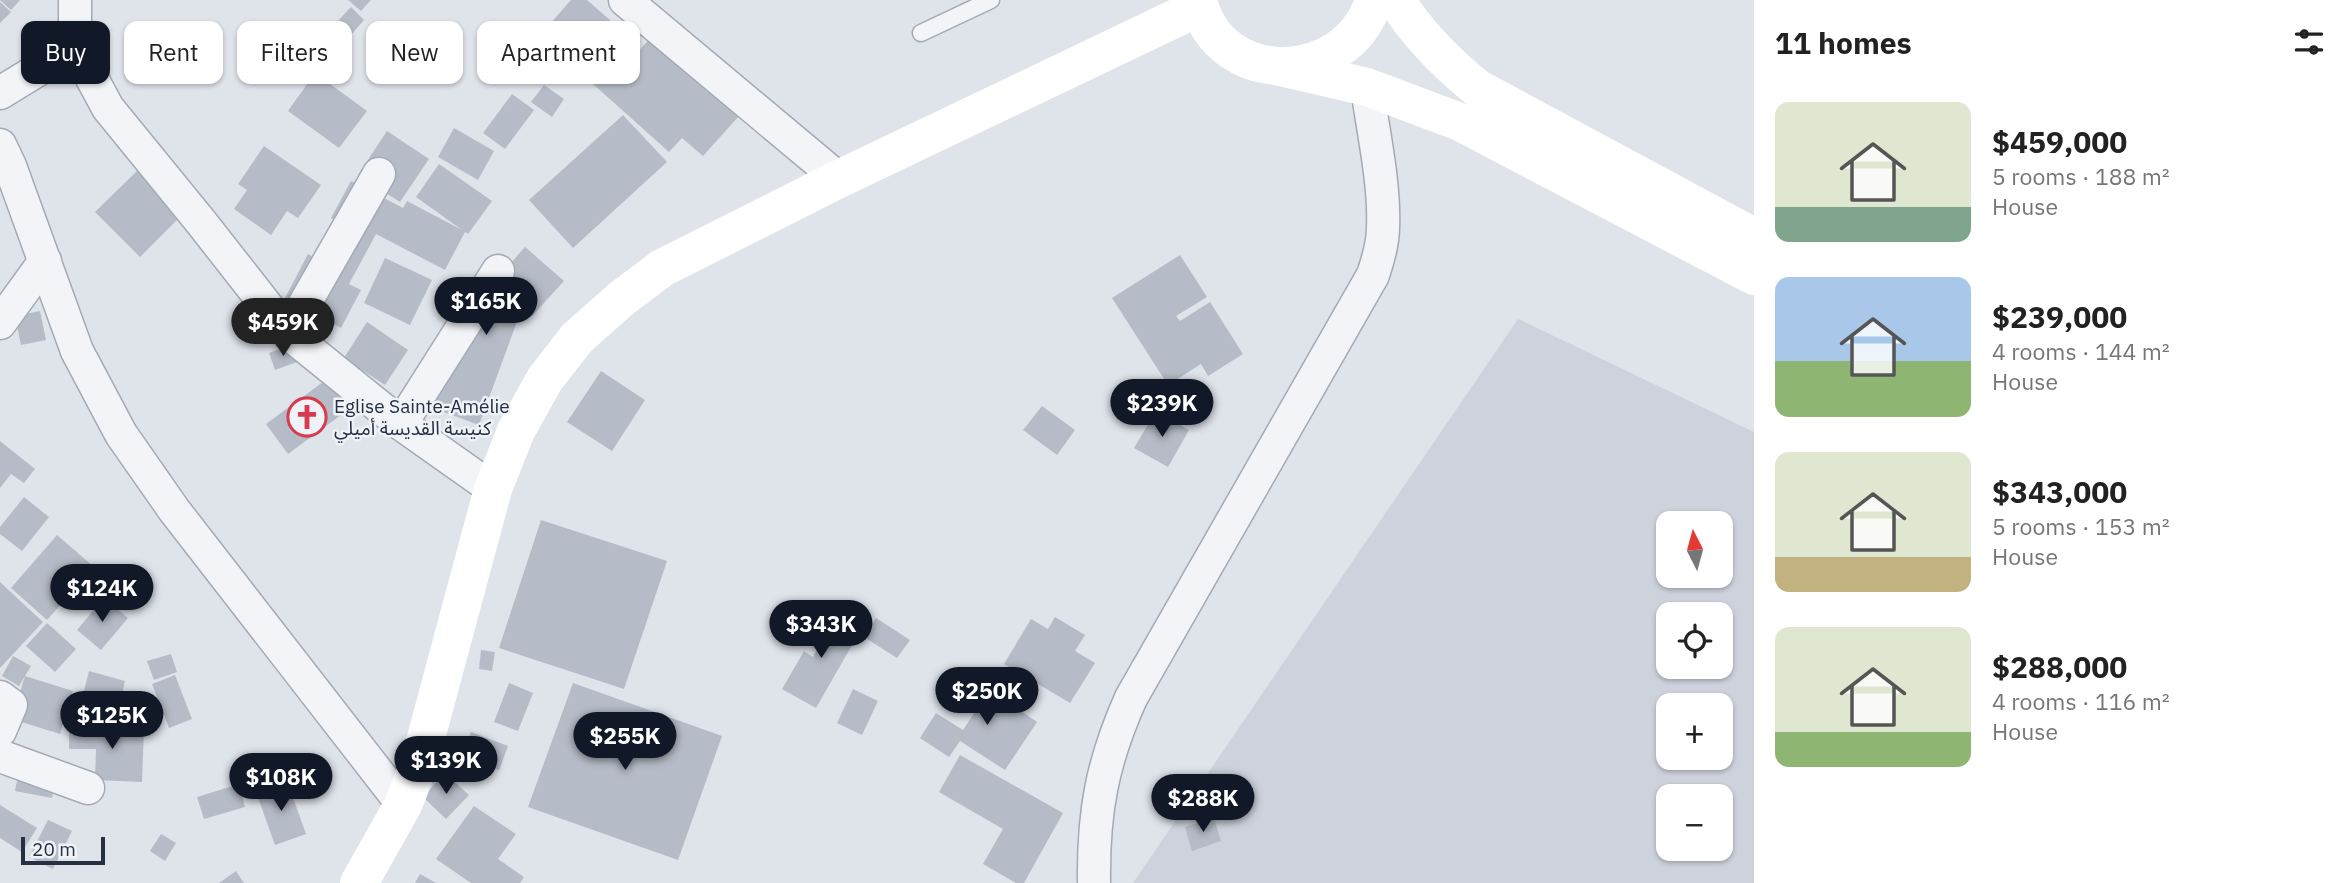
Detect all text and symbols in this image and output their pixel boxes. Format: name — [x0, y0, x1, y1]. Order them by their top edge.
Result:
chip: Buy — [21, 21, 110, 84]
chip: Rent — [124, 21, 223, 84]
chip: Filters — [237, 21, 352, 84]
chip: New — [366, 21, 463, 84]
chip: Apartment — [477, 21, 640, 84]
text: 11 homes — [1775, 23, 1912, 62]
icon: filters — [2290, 23, 2328, 61]
text: $459,000 — [1992, 122, 2127, 161]
icon: home — [1831, 130, 1915, 214]
text: 5 rooms · 188 m² — [1992, 161, 2170, 191]
text: House — [1992, 191, 2058, 221]
pin: $165K — [437, 278, 535, 337]
text: $165K — [450, 285, 522, 315]
text: $239,000 — [1992, 297, 2127, 336]
pin: $459K — [234, 298, 332, 358]
icon: home — [1831, 305, 1915, 389]
text: $459K — [247, 306, 319, 336]
text: 4 rooms · 144 m² — [1992, 336, 2170, 366]
text: House — [1992, 366, 2058, 396]
pin: $239K — [1113, 380, 1211, 439]
text: $239K — [1126, 387, 1198, 417]
place label: Eglise Sainte-Amélie كنيسة القديسة أميلي — [334, 394, 510, 443]
church icon: Eglise Sainte-Amélie كنيسة القديسة أميلي — [286, 396, 328, 438]
text: $343,000 — [1992, 472, 2127, 511]
icon: home — [1831, 480, 1915, 564]
north arrow — [1656, 511, 1732, 588]
map controls — [1656, 511, 1733, 861]
text: 5 rooms · 153 m² — [1992, 511, 2170, 541]
text: House — [1992, 541, 2058, 571]
pin: $124K — [53, 564, 151, 624]
text: $124K — [66, 572, 138, 602]
pin: $343K — [772, 600, 870, 660]
button: locate — [1656, 602, 1733, 679]
text: $343K — [785, 608, 857, 638]
text: $288,000 — [1992, 647, 2127, 686]
icon: home — [1831, 655, 1915, 739]
pin: $250K — [938, 668, 1036, 727]
text: $250K — [951, 675, 1023, 705]
text: 4 rooms · 116 m² — [1992, 686, 2170, 716]
pin: $125K — [63, 692, 161, 751]
button: + — [1656, 693, 1733, 770]
text: $125K — [76, 699, 148, 729]
pin: $255K — [576, 712, 674, 772]
text: House — [1992, 716, 2058, 746]
text: $255K — [589, 720, 661, 750]
pin: $139K — [397, 736, 495, 796]
text: $139K — [410, 744, 482, 774]
pin: $108K — [232, 754, 330, 813]
text: $108K — [245, 761, 317, 791]
pin: $288K — [1154, 774, 1252, 834]
text: $288K — [1167, 782, 1239, 812]
button: − — [1656, 784, 1733, 861]
scale bar — [21, 834, 105, 866]
text: 20 m — [32, 837, 76, 861]

